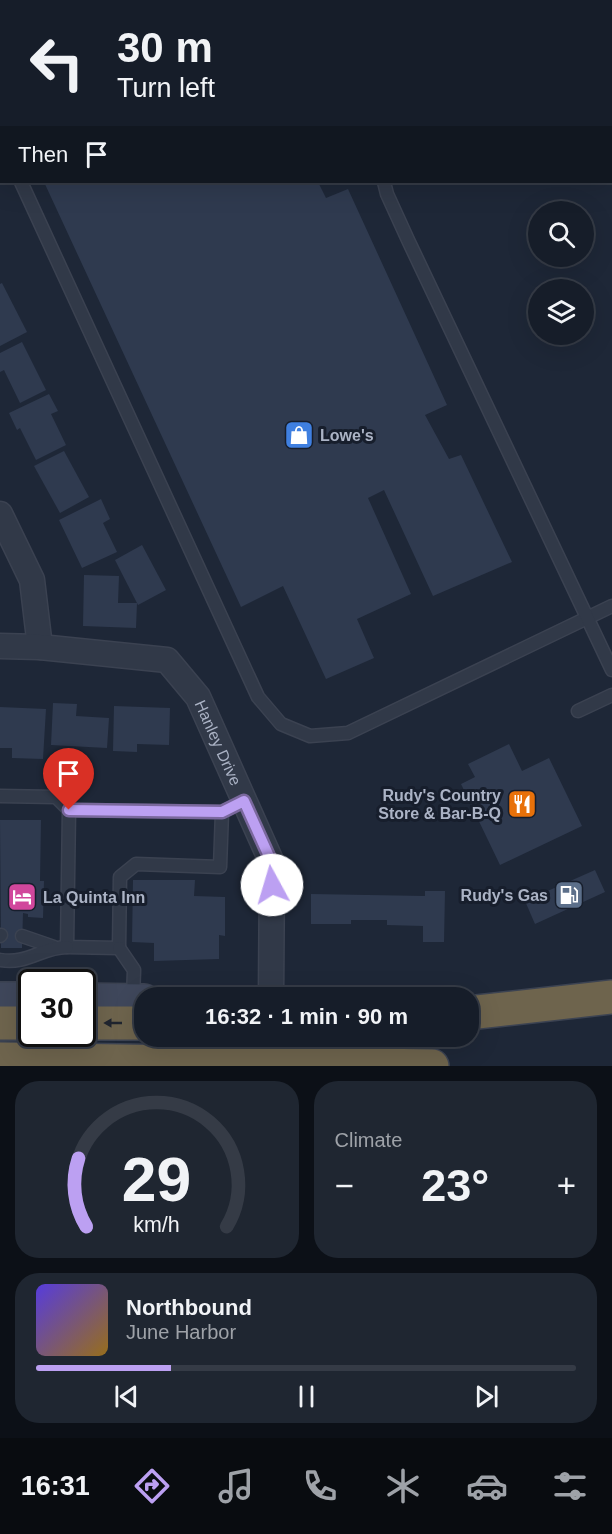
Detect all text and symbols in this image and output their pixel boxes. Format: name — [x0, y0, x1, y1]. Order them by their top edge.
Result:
icon: left — [18, 24, 96, 102]
text: 30 m — [117, 24, 213, 71]
text: Turn left — [117, 73, 215, 103]
icon: arrive — [80, 138, 113, 171]
text: Then — [18, 142, 68, 167]
map controls — [528, 201, 594, 345]
button: search — [528, 201, 594, 267]
button: layers — [528, 279, 594, 345]
shop icon: Lowe's — [283, 419, 315, 451]
place label: Lowe's — [320, 427, 374, 444]
street label: Hanley Drive — [192, 698, 244, 788]
pin — [43, 748, 94, 810]
icon: arrive — [52, 757, 85, 790]
place label: Rudy's Country Store & Bar-B-Q — [378, 787, 501, 822]
restaurant icon: Rudy's Country Store & Bar-B-Q — [506, 788, 538, 820]
position arrow — [240, 853, 304, 917]
fuel station icon: Rudy's Gas — [553, 879, 585, 911]
hotel icon: La Quinta Inn — [6, 881, 38, 913]
place label: Rudy's Gas — [461, 887, 548, 904]
place label: La Quinta Inn — [43, 889, 145, 906]
speed limit sign: 30 — [18, 969, 96, 1047]
text: 16:32 · 1 min · 90 m — [205, 1004, 408, 1029]
one-way arrow — [104, 1018, 123, 1028]
text: Climate — [335, 1129, 402, 1151]
text: 29 — [122, 1145, 191, 1214]
text: 23° — [421, 1160, 489, 1211]
text: − — [335, 1167, 354, 1204]
text: + — [557, 1167, 576, 1204]
text: km/h — [134, 1213, 180, 1237]
text: Northbound — [126, 1295, 252, 1320]
text: June Harbor — [126, 1321, 236, 1343]
icon: previous — [110, 1380, 143, 1413]
icon: pause — [290, 1380, 323, 1413]
icon: next — [470, 1380, 503, 1413]
icon: directions — [131, 1465, 173, 1507]
icon: music — [215, 1465, 257, 1507]
icon: phone — [299, 1465, 341, 1507]
icon: climate — [382, 1465, 424, 1507]
icon: car — [466, 1465, 508, 1507]
icon: filters — [549, 1465, 591, 1507]
text: 16:31 — [21, 1471, 90, 1501]

